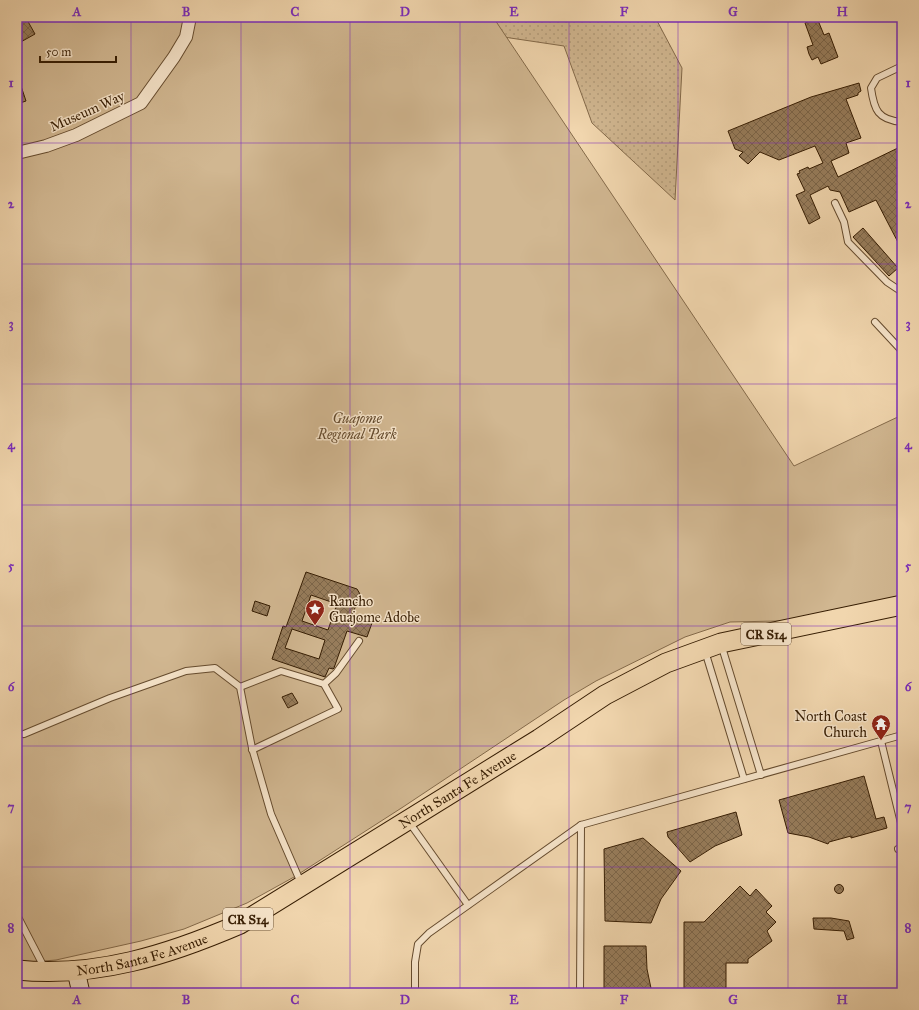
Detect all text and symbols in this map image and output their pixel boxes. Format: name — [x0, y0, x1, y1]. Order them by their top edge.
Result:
text: A — [72, 4, 82, 20]
text: B — [182, 4, 191, 20]
text: C — [291, 4, 300, 20]
text: D — [400, 4, 410, 20]
text: E — [509, 4, 519, 20]
text: F — [620, 4, 629, 20]
text: G — [728, 4, 738, 20]
text: H — [836, 4, 848, 20]
scale bar — [40, 38, 116, 64]
text: 50 m — [46, 45, 71, 59]
text: 1 — [8, 75, 14, 91]
text: 1 — [905, 75, 911, 91]
street label: Museum Way — [47, 87, 128, 135]
text: 2 — [8, 196, 15, 212]
text: 2 — [905, 196, 912, 212]
text: 3 — [8, 316, 14, 332]
text: 3 — [905, 316, 911, 332]
park label: Guajome Regional Park — [316, 410, 397, 443]
text: 4 — [7, 437, 15, 453]
text: 4 — [904, 437, 912, 453]
text: 5 — [8, 558, 15, 574]
text: 5 — [905, 558, 912, 574]
place label: Rancho Guajome Adobe — [329, 593, 420, 626]
place icon: Rancho Guajome Adobe — [304, 598, 326, 626]
road number: CR S14 — [741, 623, 791, 645]
text: 6 — [8, 679, 16, 695]
text: 6 — [905, 679, 913, 695]
place label: North Coast Church — [795, 708, 867, 741]
temple icon: North Coast Church — [870, 713, 892, 741]
street label: North Santa Fe Avenue — [396, 747, 520, 833]
text: 7 — [8, 799, 15, 815]
text: 7 — [905, 799, 912, 815]
road number: CR S14 — [223, 908, 273, 930]
text: 8 — [8, 920, 15, 936]
text: 8 — [905, 920, 912, 936]
street label: North Santa Fe Avenue — [76, 930, 210, 979]
text: A — [72, 992, 82, 1008]
text: B — [182, 992, 191, 1008]
text: C — [291, 992, 300, 1008]
text: D — [400, 992, 410, 1008]
text: E — [509, 992, 519, 1008]
text: F — [620, 992, 629, 1008]
text: G — [728, 992, 738, 1008]
text: H — [836, 992, 848, 1008]

